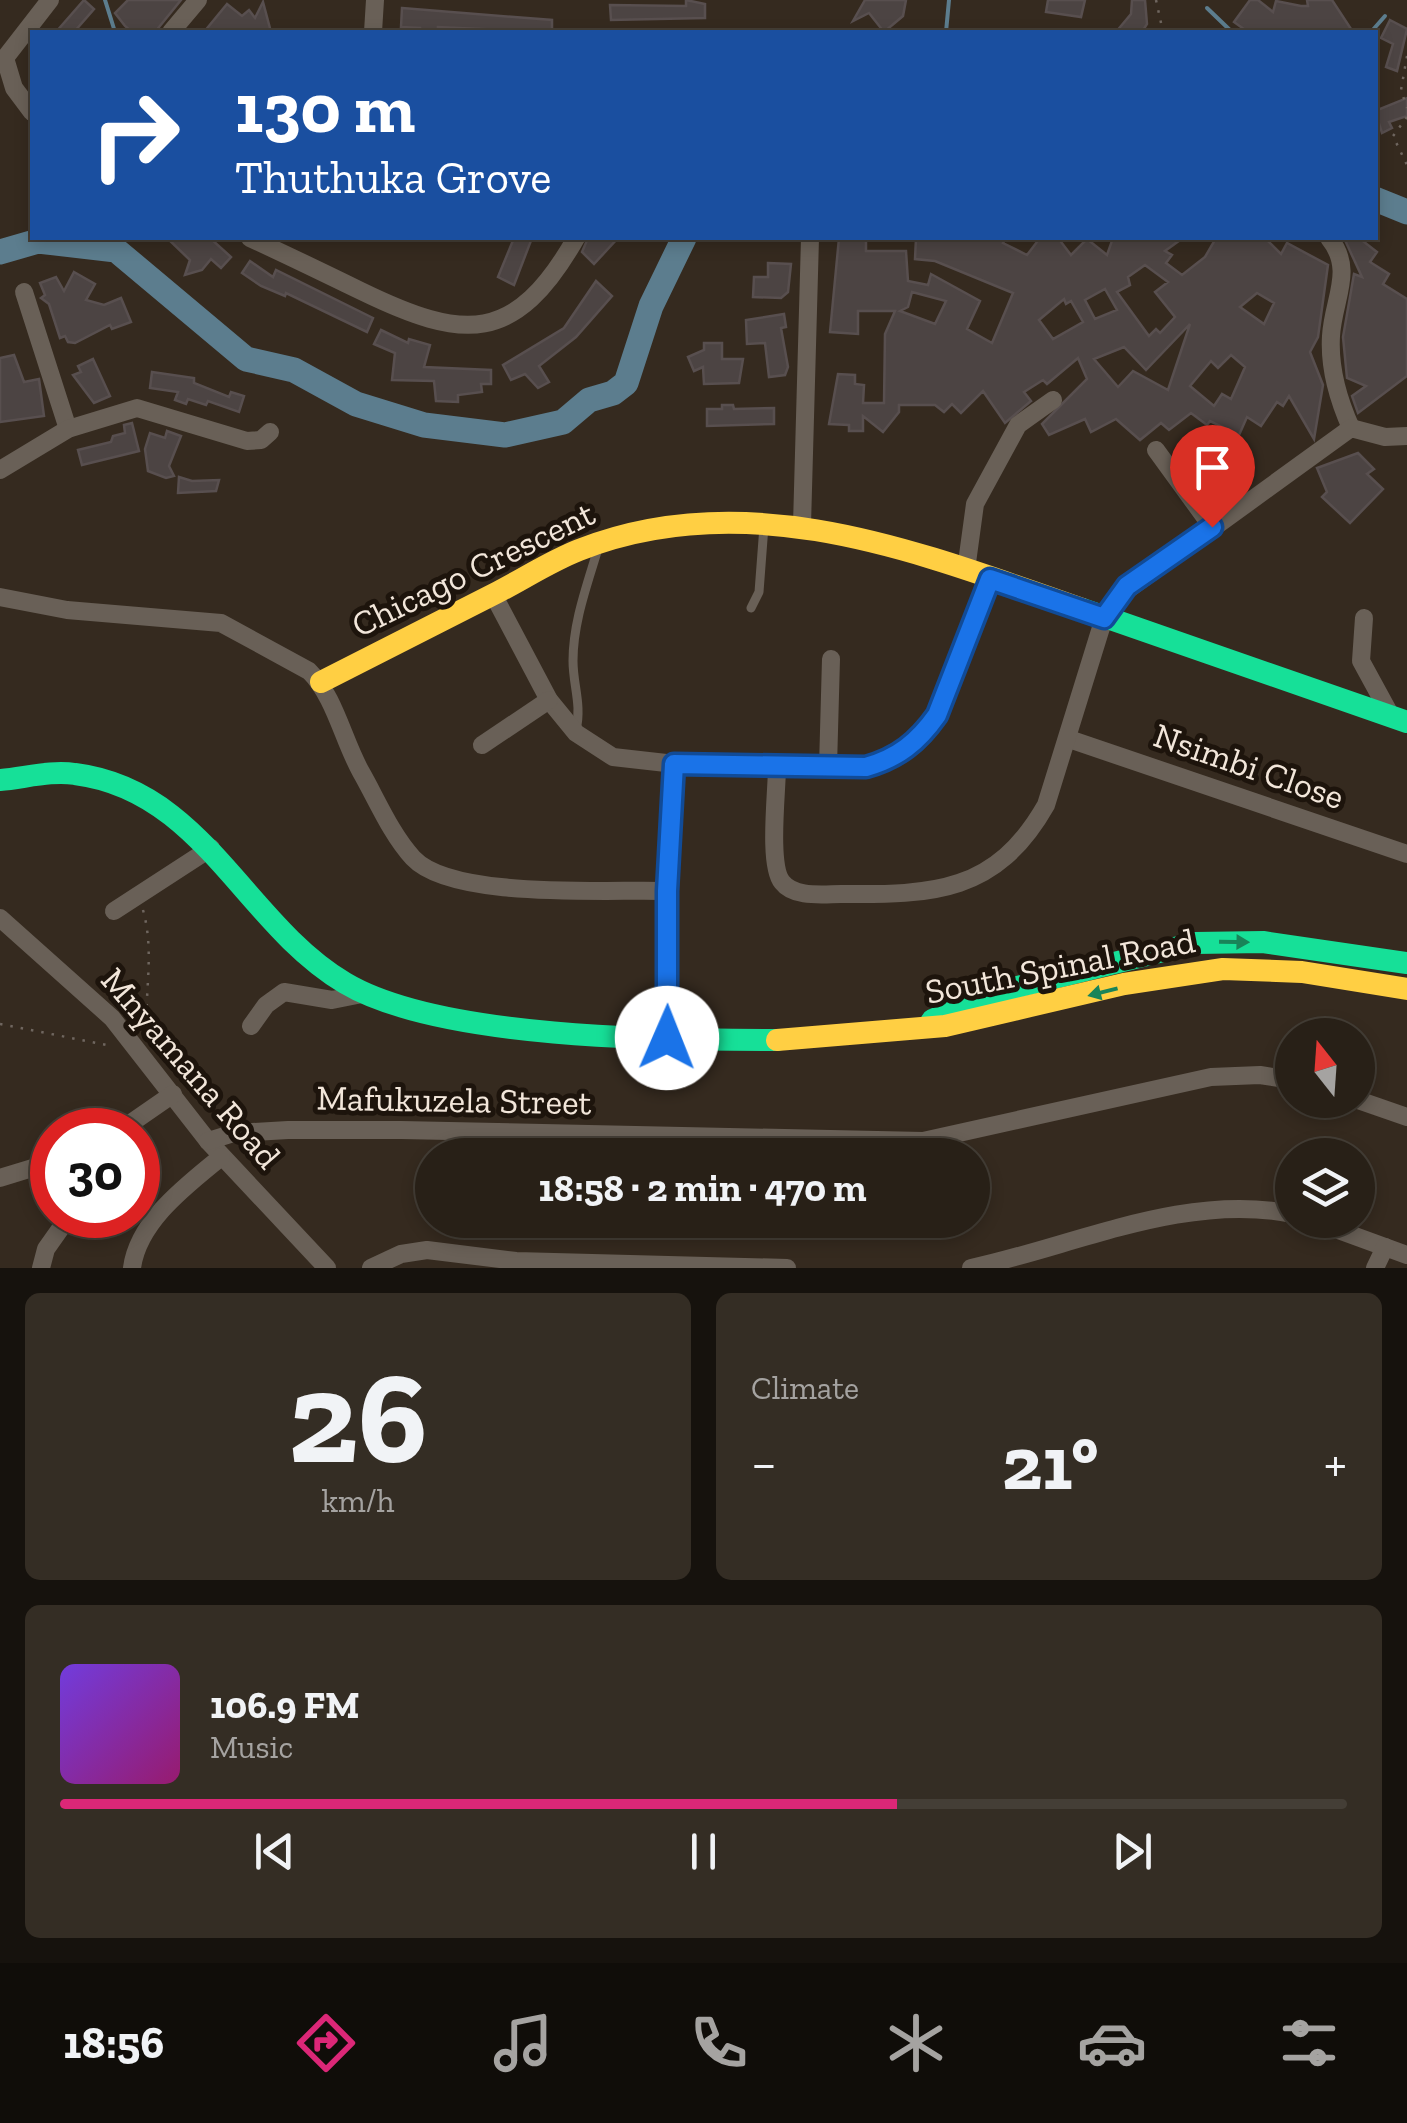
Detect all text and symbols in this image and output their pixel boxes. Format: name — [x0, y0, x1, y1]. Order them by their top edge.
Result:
text: 130 m — [235, 66, 415, 150]
icon: right — [70, 70, 200, 200]
text: Thuthuka Grove — [235, 151, 552, 205]
pin — [1170, 425, 1255, 528]
icon: arrive — [1185, 440, 1240, 495]
street label: Chicago Crescent — [345, 492, 601, 646]
street label: Nsimbi Close — [1148, 714, 1350, 818]
street label: South Spinal Road — [922, 919, 1198, 1013]
one-way arrow — [1218, 934, 1250, 950]
street label: Mnyamana Road — [92, 959, 290, 1177]
one-way arrow — [1087, 985, 1118, 1000]
position arrow — [615, 986, 719, 1090]
north arrow — [1275, 1018, 1375, 1118]
map controls — [1275, 1018, 1375, 1238]
street label: Mafukuzela Street — [316, 1077, 592, 1123]
speed limit sign: 30 — [30, 1108, 160, 1238]
button: layers — [1275, 1138, 1375, 1238]
text: 18:58 · 2 min · 470 m — [538, 1165, 867, 1211]
text: 26 — [288, 1339, 428, 1495]
text: Climate — [751, 1369, 859, 1407]
text: 21° — [1002, 1418, 1098, 1508]
text: − — [751, 1430, 777, 1496]
text: + — [1324, 1430, 1347, 1496]
text: km/h — [321, 1482, 395, 1520]
text: 106.9 FM — [210, 1682, 359, 1728]
text: Music — [210, 1728, 293, 1766]
icon: previous — [247, 1824, 302, 1879]
icon: pause — [676, 1824, 731, 1879]
icon: next — [1105, 1824, 1160, 1879]
icon: directions — [291, 2008, 361, 2078]
icon: music — [488, 2008, 558, 2078]
icon: phone — [684, 2008, 754, 2078]
icon: climate — [881, 2008, 951, 2078]
icon: car — [1077, 2008, 1147, 2078]
icon: filters — [1274, 2008, 1344, 2078]
text: 18:56 — [63, 2016, 164, 2070]

